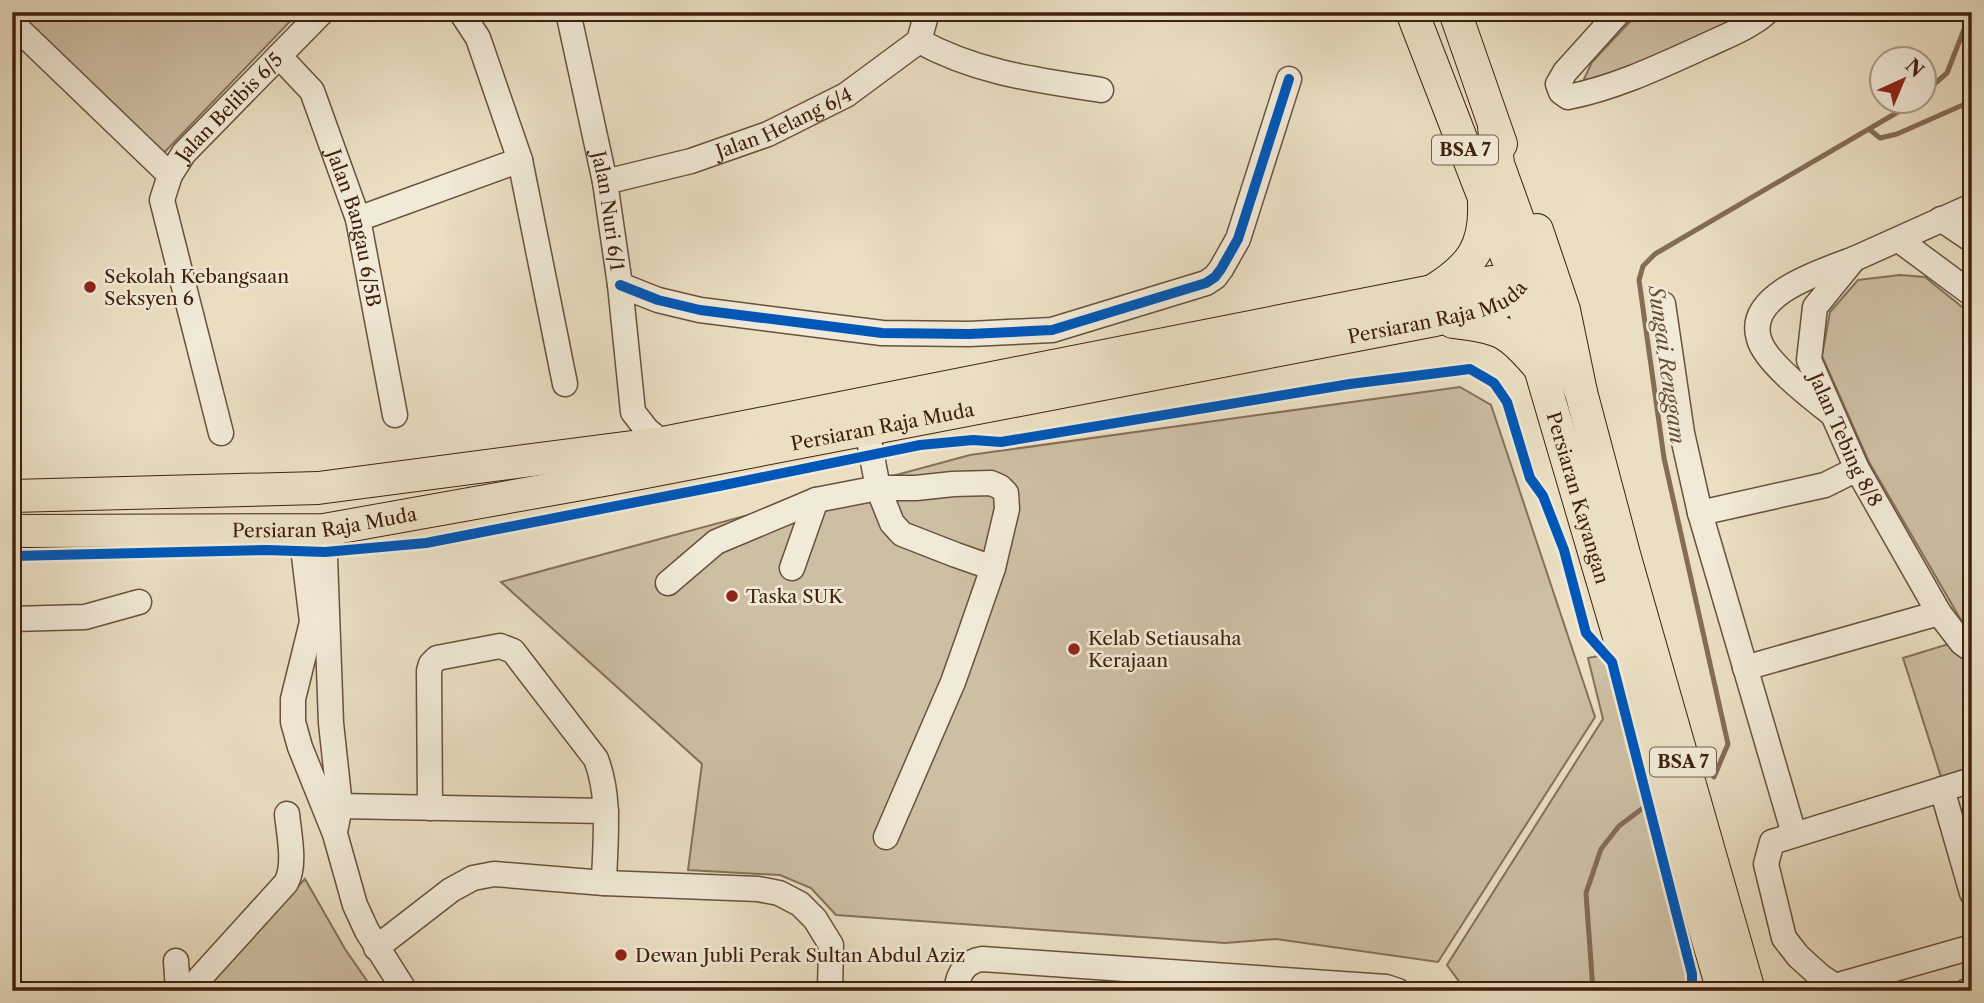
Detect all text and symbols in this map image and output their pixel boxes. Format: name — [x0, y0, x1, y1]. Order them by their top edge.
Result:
north arrow — [1868, 46, 1938, 116]
street label: Jalan Belibis 6/5 — [169, 48, 287, 168]
text: N — [1901, 54, 1928, 82]
street label: Jalan Helang 6/4 — [710, 82, 856, 164]
road number: BSA 7 — [1432, 135, 1498, 164]
street label: Jalan Bangau 6/5B — [321, 143, 386, 309]
street label: Jalan Nuri 6/1 — [586, 146, 629, 272]
place label: Sekolah Kebangsaan Seksyen 6 — [104, 265, 289, 310]
street label: Persiaran Raja Muda — [1346, 276, 1532, 348]
marker: Sekolah Kebangsaan Seksyen 6 — [82, 279, 98, 295]
water label: Sungai Renggam — [1643, 282, 1690, 446]
street label: Jalan Tebing 8/8 — [1803, 366, 1887, 510]
street label: Persiaran Raja Muda — [789, 397, 976, 455]
street label: Persiaran Kayangan — [1542, 409, 1614, 587]
street label: Persiaran Raja Muda — [232, 502, 419, 542]
place label: Taska SUK — [746, 585, 844, 608]
marker: Taska SUK — [724, 588, 740, 604]
place label: Kelab Setiausaha Kerajaan — [1088, 627, 1242, 672]
marker: Kelab Setiausaha Kerajaan — [1066, 641, 1082, 657]
road number: BSA 7 — [1650, 748, 1716, 776]
place label: Dewan Jubli Perak Sultan Abdul Aziz — [635, 944, 965, 967]
marker: Dewan Jubli Perak Sultan Abdul Aziz — [613, 947, 629, 963]

